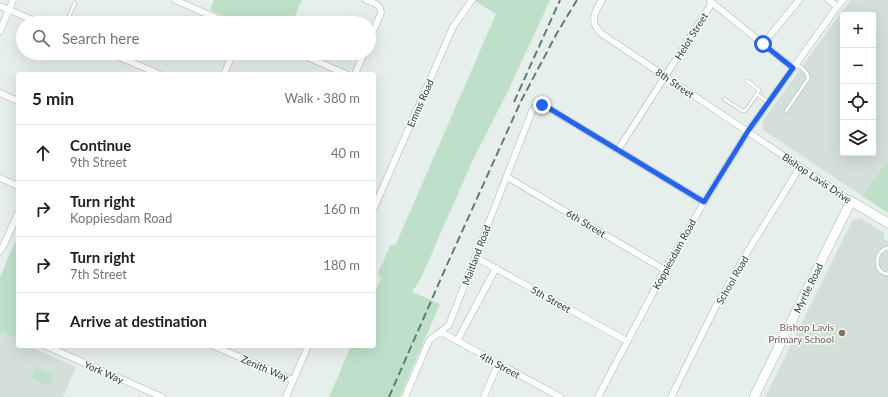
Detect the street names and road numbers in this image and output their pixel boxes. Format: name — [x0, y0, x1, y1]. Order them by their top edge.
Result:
street label: Helot Street — [672, 10, 710, 62]
street label: 8th Street — [653, 66, 697, 100]
street label: Emms Road — [404, 77, 436, 129]
street label: Bishop Lavis Drive — [780, 150, 854, 206]
street label: 6th Street — [564, 207, 608, 240]
street label: Koppiesdam Road — [650, 217, 698, 291]
street label: Maitland Road — [459, 223, 493, 287]
street label: School Road — [713, 254, 751, 306]
street label: Myrtle Road — [791, 261, 825, 315]
street label: 5th Street — [529, 283, 573, 315]
street label: 4th Street — [478, 349, 523, 381]
street label: Zenith Way — [239, 353, 291, 384]
street label: York Way — [82, 358, 126, 386]

